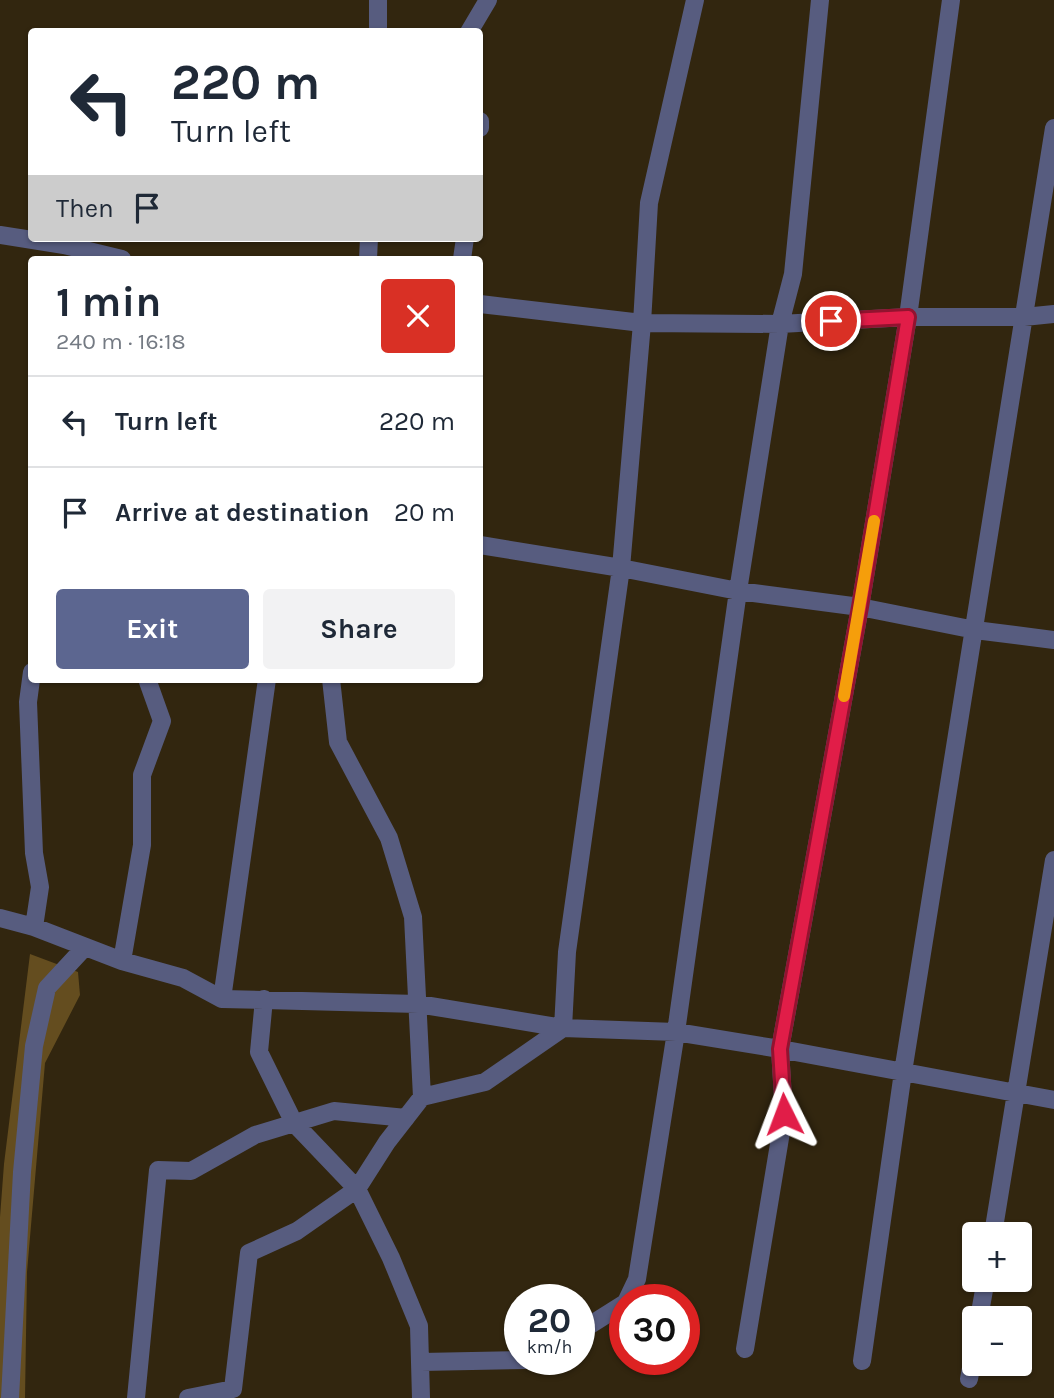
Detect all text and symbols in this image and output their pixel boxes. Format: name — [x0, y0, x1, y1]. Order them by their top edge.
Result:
text: 220 m — [171, 54, 320, 111]
icon: left — [56, 56, 147, 147]
text: Turn left — [171, 113, 291, 150]
icon: arrive — [128, 189, 166, 227]
text: Then — [56, 193, 114, 224]
text: 1 min — [56, 277, 161, 327]
button: close — [381, 279, 455, 353]
pin — [801, 291, 861, 351]
icon: arrive — [812, 302, 850, 340]
text: 240 m · 16:18 — [56, 328, 186, 355]
icon: left — [56, 403, 94, 441]
text: Turn left — [115, 406, 217, 437]
text: 220 m — [379, 406, 455, 437]
icon: arrive — [56, 494, 94, 532]
text: Arrive at destination — [115, 497, 369, 528]
text: 20 m — [394, 497, 455, 528]
button: Exit — [56, 589, 249, 669]
button: Share — [263, 589, 455, 669]
position arrow — [747, 1077, 821, 1151]
map controls — [962, 1222, 1032, 1376]
button: + — [962, 1222, 1032, 1292]
speed limit sign: 30 — [609, 1284, 700, 1375]
text: 20 — [528, 1300, 571, 1341]
button: − — [962, 1306, 1032, 1376]
text: km/h — [527, 1336, 572, 1358]

